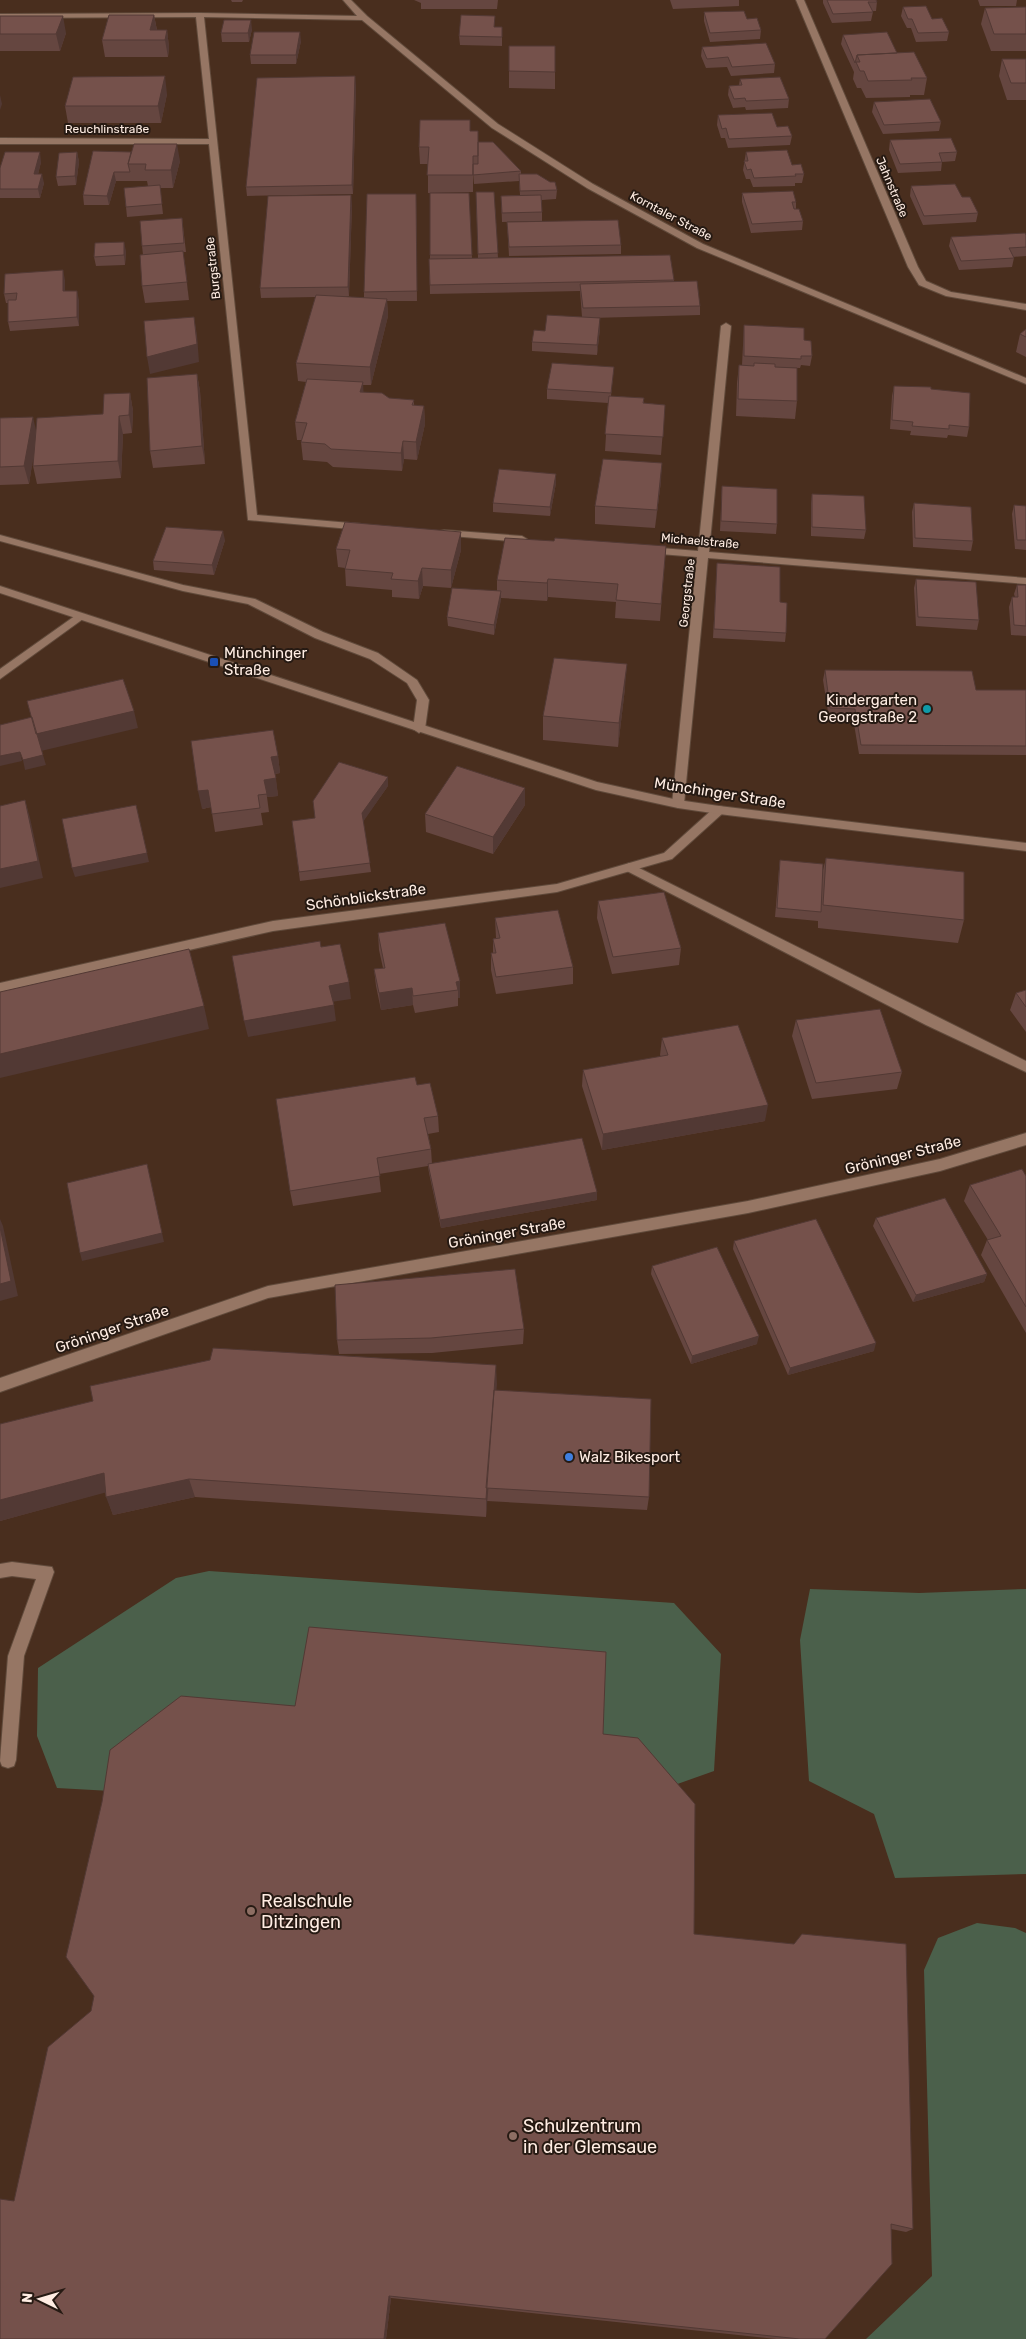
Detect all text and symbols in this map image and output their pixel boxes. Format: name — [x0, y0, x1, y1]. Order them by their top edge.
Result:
street label: Reuchlinstraße — [65, 122, 149, 136]
street label: Jahnstraße — [873, 155, 911, 220]
street label: Korntaler Straße — [628, 189, 715, 244]
street label: Burgstraße — [203, 236, 223, 300]
street label: Michaelstraße — [660, 531, 740, 551]
street label: Georgstraße — [676, 558, 698, 628]
place label: Münchinger Straße — [224, 644, 308, 679]
marker: Münchinger Straße — [208, 656, 220, 668]
place label: Kindergarten Georgstraße 2 — [818, 691, 917, 726]
marker: Kindergarten Georgstraße 2 — [921, 703, 933, 715]
street label: Münchinger Straße — [653, 774, 787, 812]
street label: Schönblickstraße — [305, 880, 427, 914]
street label: Gröninger Straße — [843, 1132, 963, 1178]
street label: Gröninger Straße — [447, 1214, 567, 1252]
street label: Gröninger Straße — [53, 1301, 171, 1357]
place label: Walz Bikesport — [579, 1448, 680, 1466]
marker: Walz Bikesport — [563, 1451, 575, 1463]
place label: Realschule Ditzingen — [261, 1890, 352, 1933]
marker: Realschule Ditzingen — [245, 1905, 257, 1917]
place label: Schulzentrum in der Glemsaue — [523, 2115, 657, 2158]
marker: Schulzentrum in der Glemsaue — [507, 2130, 519, 2142]
north arrow — [15, 2274, 65, 2324]
text: N — [19, 2292, 36, 2304]

